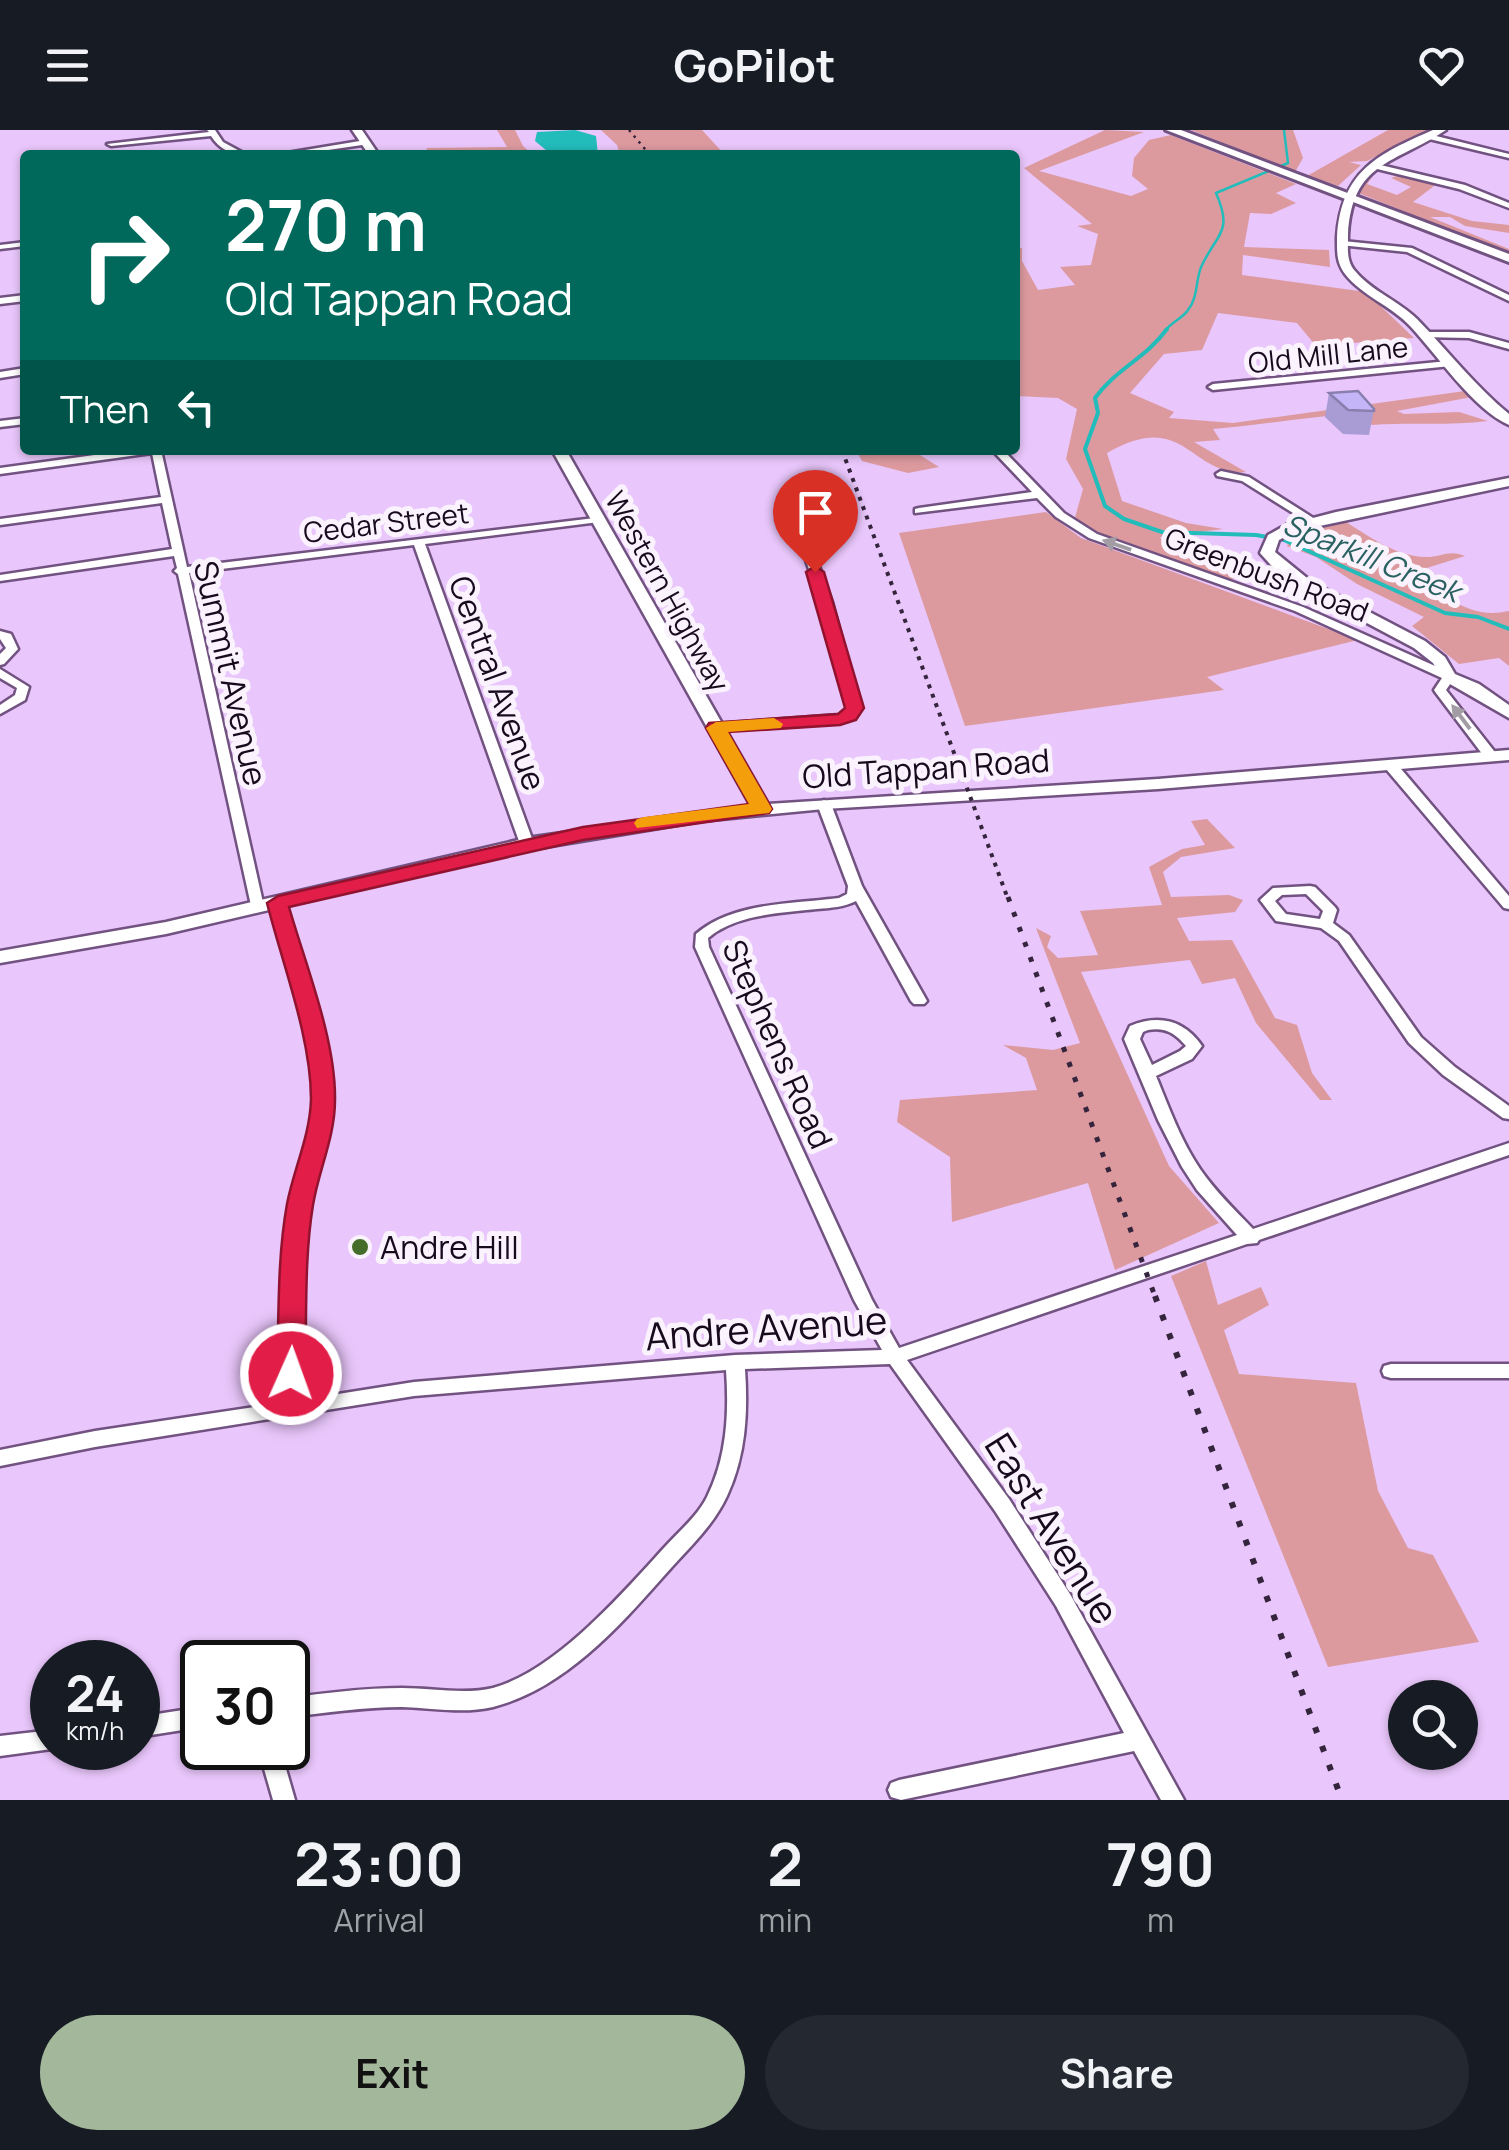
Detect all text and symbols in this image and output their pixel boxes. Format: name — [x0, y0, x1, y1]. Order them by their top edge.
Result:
text: GoPilot — [673, 34, 836, 96]
icon: menu — [40, 38, 95, 93]
icon: heart — [1414, 38, 1469, 93]
text: 270 m — [225, 176, 427, 272]
icon: right — [60, 190, 190, 320]
text: Old Tappan Road — [225, 267, 573, 329]
street label: Old Mill Lane — [1246, 327, 1410, 381]
icon: left — [169, 380, 224, 435]
text: Then — [60, 382, 149, 434]
pin — [773, 470, 858, 573]
street label: Western Highway — [597, 484, 739, 698]
icon: arrive — [788, 485, 843, 540]
street label: Cedar Street — [301, 493, 471, 551]
water label: Sparkill Creek — [1277, 503, 1470, 613]
street label: Greenbush Road — [1160, 518, 1374, 630]
one-way arrow — [1101, 537, 1131, 552]
street label: Summit Avenue — [184, 556, 278, 790]
street label: Central Avenue — [439, 570, 557, 796]
one-way arrow — [1451, 704, 1471, 730]
street label: Old Tappan Road — [801, 737, 1051, 799]
street label: Stephens Road — [712, 933, 844, 1155]
place label: Andre Hill — [380, 1225, 519, 1269]
marker: Andre Hill — [349, 1236, 371, 1258]
street label: Andre Avenue — [643, 1293, 889, 1361]
position arrow — [239, 1322, 343, 1426]
street label: East Avenue — [974, 1423, 1132, 1633]
speed limit sign: 30 — [180, 1640, 310, 1770]
text: 24 — [65, 1659, 125, 1727]
map controls — [1388, 1680, 1478, 1770]
button: search — [1388, 1680, 1478, 1770]
text: km/h — [66, 1713, 124, 1748]
text: 23:00 — [294, 1822, 464, 1904]
text: 2 — [767, 1822, 803, 1904]
text: 790 — [1106, 1822, 1215, 1904]
text: Arrival — [333, 1898, 425, 1942]
text: min — [758, 1898, 812, 1942]
text: m — [1147, 1898, 1174, 1942]
button: Exit — [40, 2015, 745, 2130]
button: Share — [765, 2015, 1469, 2130]

